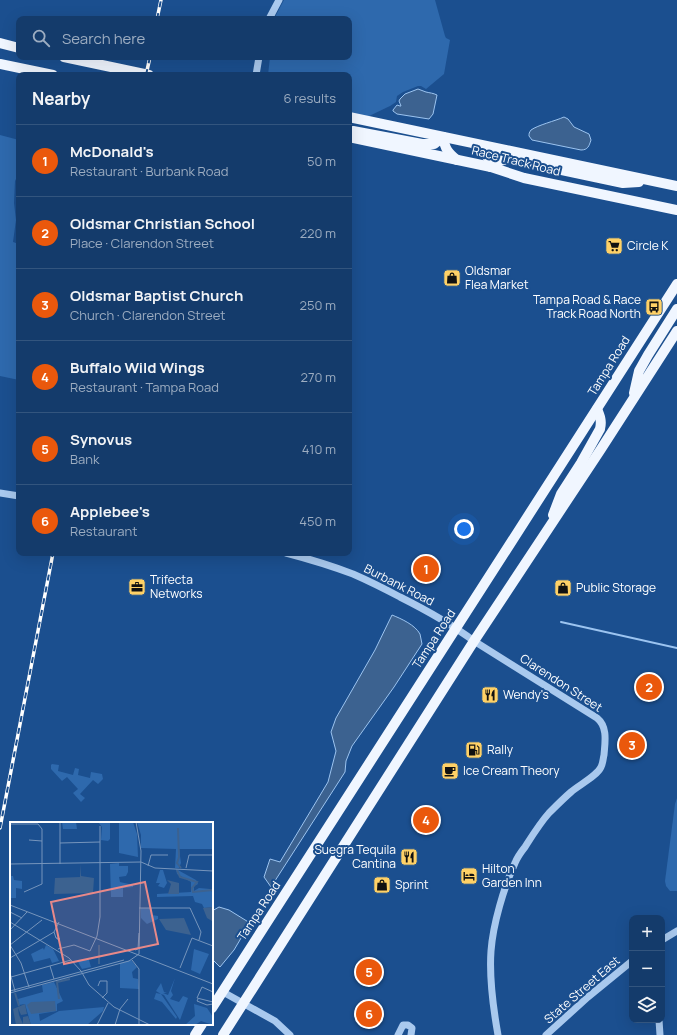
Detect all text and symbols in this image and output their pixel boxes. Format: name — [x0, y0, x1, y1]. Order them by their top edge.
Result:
search box — [16, 16, 352, 60]
icon: search — [30, 27, 52, 49]
text: Search here — [62, 28, 145, 49]
text: Nearby — [32, 87, 90, 110]
text: 6 results — [284, 89, 336, 107]
text: McDonald's — [70, 141, 154, 162]
street label: Race Track Road — [470, 141, 562, 180]
text: 1 — [42, 152, 48, 170]
text: 50 m — [307, 152, 336, 170]
text: Restaurant · Burbank Road — [70, 162, 228, 180]
text: Oldsmar Christian School — [70, 213, 255, 234]
text: 2 — [41, 224, 49, 242]
text: 220 m — [300, 224, 336, 242]
text: Place · Clarendon Street — [70, 234, 214, 252]
supermarket icon: Circle K — [604, 236, 624, 256]
place label: Circle K — [627, 237, 669, 254]
place label: Oldsmar Flea Market — [465, 262, 529, 293]
shop icon: Oldsmar Flea Market — [442, 268, 462, 288]
text: Oldsmar Baptist Church — [70, 285, 243, 306]
place label: Tampa Road & Race Track Road North — [533, 291, 641, 322]
text: 3 — [41, 296, 49, 314]
text: 250 m — [300, 296, 336, 314]
bus stop icon: Tampa Road & Race Track Road North — [644, 297, 664, 317]
text: Church · Clarendon Street — [70, 306, 225, 324]
street label: Tampa Road — [583, 332, 634, 399]
text: Buffalo Wild Wings — [70, 357, 205, 378]
text: 4 — [41, 368, 49, 386]
text: 270 m — [301, 368, 336, 386]
text: Restaurant · Tampa Road — [70, 378, 219, 396]
text: Synovus — [70, 429, 132, 450]
text: 5 — [41, 440, 49, 458]
text: 410 m — [302, 440, 336, 458]
text: Bank — [70, 450, 99, 468]
text: Applebee's — [70, 501, 150, 522]
text: 6 — [41, 512, 49, 530]
text: 450 m — [299, 512, 336, 530]
your location — [454, 519, 474, 539]
text: Restaurant — [70, 522, 137, 540]
pin: 1 — [413, 554, 439, 584]
street label: Burbank Road — [361, 560, 437, 609]
place label: Trifecta Networks — [150, 571, 203, 602]
office icon: Trifecta Networks — [127, 577, 147, 597]
shop icon: Public Storage — [553, 578, 573, 598]
place label: Public Storage — [576, 579, 656, 596]
street label: Tampa Road — [408, 606, 459, 672]
street label: Clarendon Street — [517, 650, 606, 716]
pin: 2 — [636, 672, 662, 702]
restaurant icon: Wendy's — [480, 685, 500, 705]
place label: Wendy's — [503, 686, 549, 703]
pin: 3 — [619, 730, 645, 760]
fuel station icon: Rally — [464, 740, 484, 760]
place label: Rally — [487, 741, 514, 758]
cafe icon: Ice Cream Theory — [440, 761, 460, 781]
place label: Ice Cream Theory — [463, 762, 560, 779]
pin: 4 — [413, 805, 439, 835]
inset map — [10, 822, 213, 1025]
place label: Suegra Tequila Cantina — [314, 841, 396, 872]
restaurant icon: Suegra Tequila Cantina — [399, 847, 419, 867]
place label: Hilton Garden Inn — [482, 860, 542, 891]
hotel icon: Hilton Garden Inn — [459, 866, 479, 886]
shop icon: Sprint — [372, 875, 392, 895]
place label: Sprint — [395, 876, 429, 893]
street label: Tampa Road — [233, 878, 284, 944]
map controls — [629, 915, 665, 1023]
button: + — [629, 915, 665, 951]
button: − — [629, 951, 665, 987]
street label: State Street East — [540, 952, 623, 1027]
pin: 5 — [356, 957, 382, 987]
button: layers — [629, 987, 665, 1023]
pin: 6 — [356, 999, 382, 1029]

